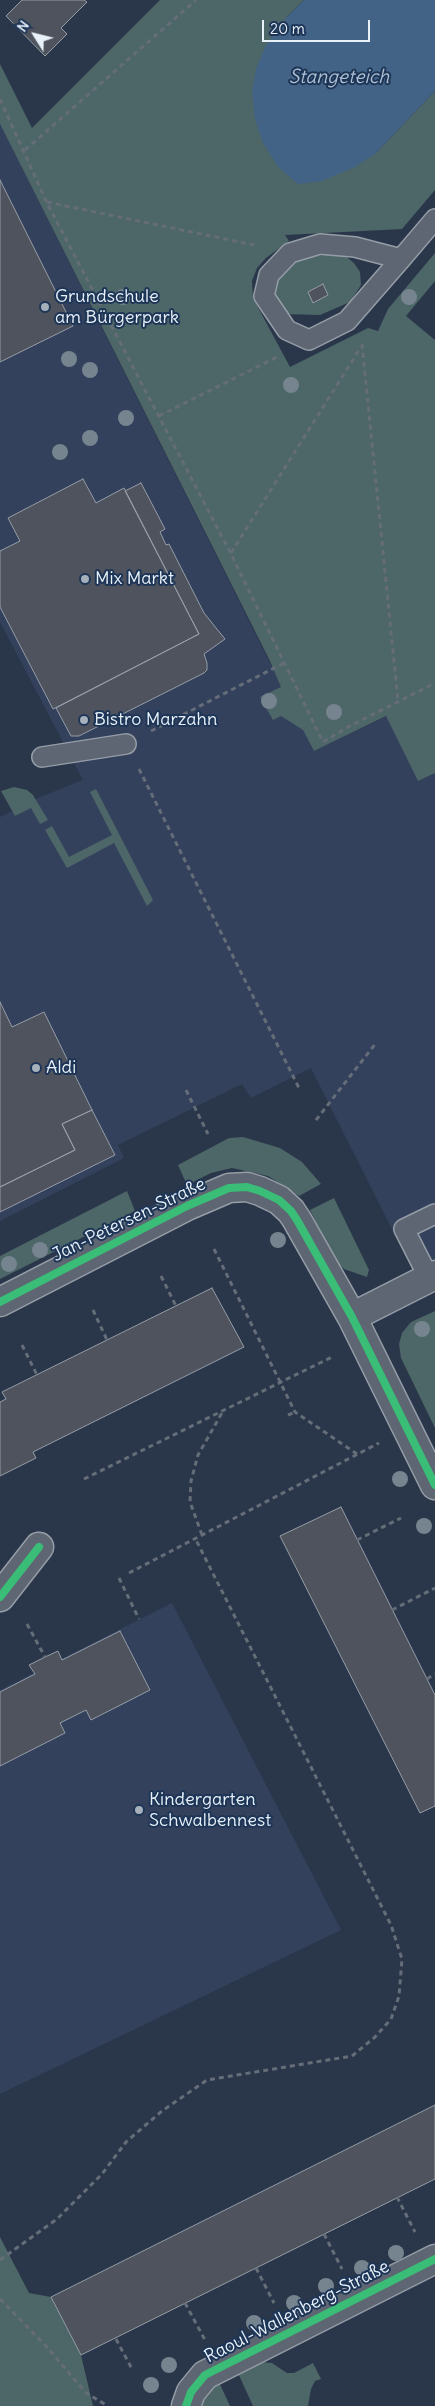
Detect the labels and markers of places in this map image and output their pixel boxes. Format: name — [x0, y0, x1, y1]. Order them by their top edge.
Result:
place label: Grundschule am Bürgerpark — [55, 286, 179, 328]
marker: Grundschule am Bürgerpark — [39, 301, 51, 313]
place label: Mix Markt — [95, 568, 174, 590]
marker: Mix Markt — [79, 573, 91, 585]
place label: Bistro Marzahn — [94, 709, 217, 731]
marker: Bistro Marzahn — [78, 714, 90, 726]
place label: Aldi — [46, 1057, 76, 1079]
marker: Aldi — [30, 1062, 42, 1074]
place label: Kindergarten Schwalbennest — [149, 1789, 271, 1832]
marker: Kindergarten Schwalbennest — [133, 1804, 145, 1816]

